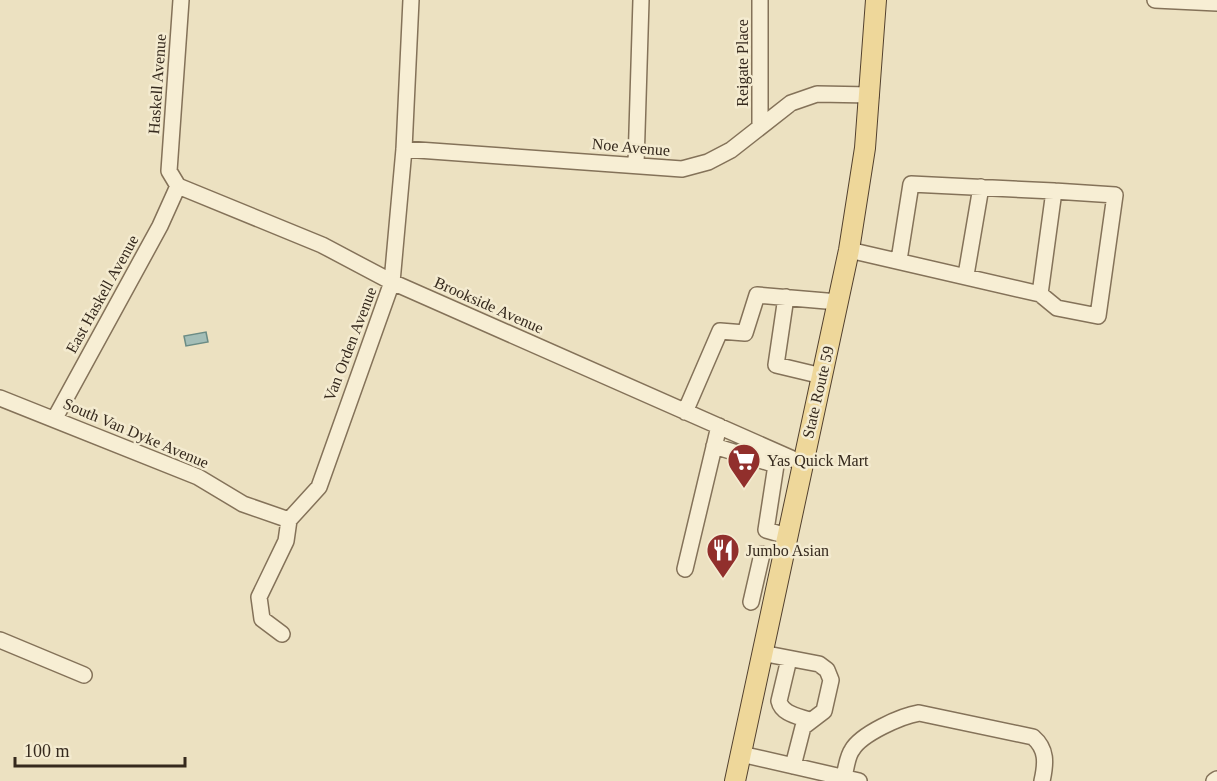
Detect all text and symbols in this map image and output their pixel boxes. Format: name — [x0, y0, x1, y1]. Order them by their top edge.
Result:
street label: Reigate Place — [734, 19, 752, 107]
street label: Haskell Avenue — [145, 33, 169, 135]
street label: Noe Avenue — [591, 135, 671, 159]
street label: East Haskell Avenue — [63, 232, 141, 356]
street label: Brookside Avenue — [432, 273, 546, 337]
street label: Van Orden Avenue — [320, 285, 380, 403]
street label: State Route 59 — [799, 344, 837, 440]
street label: South Van Dyke Avenue — [60, 395, 211, 472]
supermarket icon: Yas Quick Mart — [726, 442, 762, 489]
place label: Yas Quick Mart — [767, 452, 869, 469]
restaurant icon: Jumbo Asian — [705, 532, 741, 579]
place label: Jumbo Asian — [746, 542, 829, 559]
scale bar — [15, 730, 184, 768]
text: 100 m — [24, 741, 70, 761]

